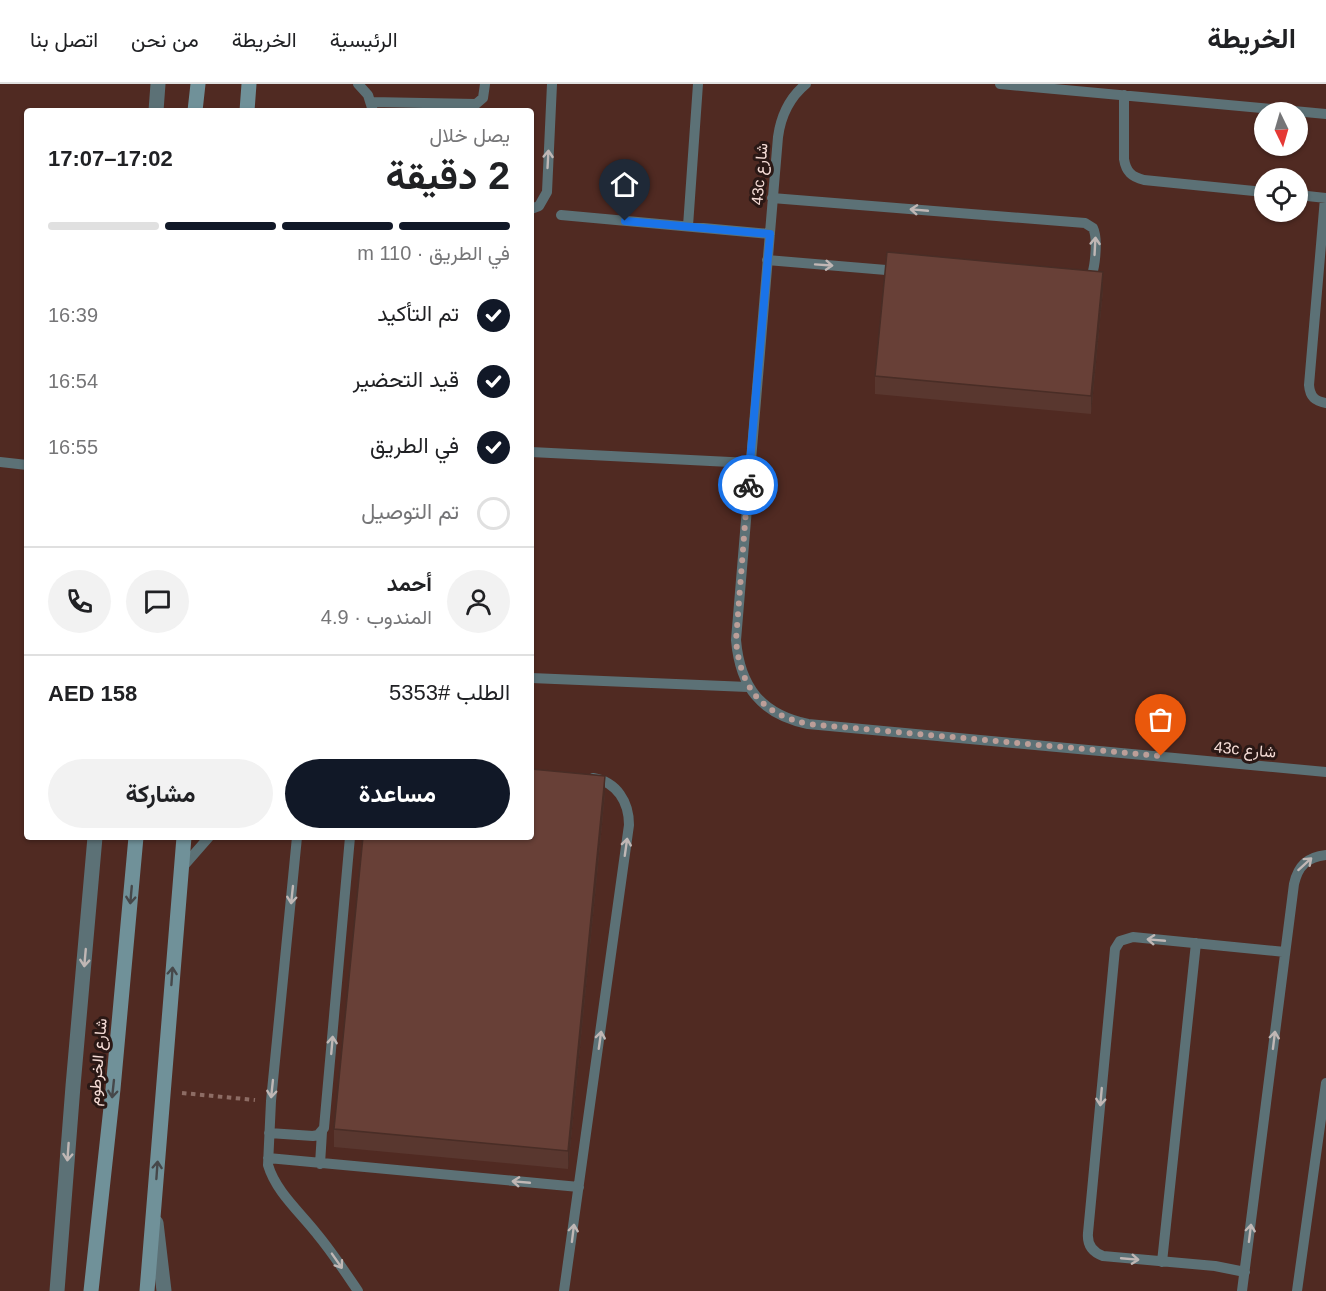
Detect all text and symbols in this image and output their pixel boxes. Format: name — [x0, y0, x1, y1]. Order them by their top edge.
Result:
text: الخريطة — [1207, 23, 1296, 54]
text: اتصل بنا — [30, 28, 98, 51]
text: من نحن — [131, 28, 199, 51]
text: الخريطة — [232, 28, 297, 51]
text: الرئيسية — [330, 28, 398, 51]
north arrow — [1254, 102, 1308, 156]
map controls — [1254, 102, 1308, 222]
text: يصل خلال — [429, 124, 510, 146]
street label: 43c شارع — [748, 142, 774, 206]
text: 17:02–17:07 — [48, 146, 173, 171]
one-way arrow — [543, 149, 554, 169]
text: 2 دقيقة — [386, 154, 510, 197]
pin — [599, 159, 650, 221]
icon: home — [608, 168, 641, 201]
button: locate — [1254, 168, 1308, 222]
one-way arrow — [909, 204, 929, 215]
one-way arrow — [1089, 236, 1100, 256]
text: في الطريق · 110 m — [357, 242, 510, 264]
one-way arrow — [813, 260, 833, 271]
icon: check — [477, 299, 510, 332]
text: تم التأكيد — [377, 301, 459, 326]
text: 16:39 — [48, 304, 98, 326]
icon: check — [477, 365, 510, 398]
text: قيد التحضير — [353, 367, 459, 392]
text: 16:54 — [48, 370, 98, 392]
icon: check — [477, 431, 510, 464]
text: في الطريق — [370, 433, 459, 458]
text: 16:55 — [48, 436, 98, 458]
courier — [718, 455, 778, 515]
icon: bike — [732, 469, 765, 502]
text: تم التوصيل — [361, 499, 459, 524]
button: phone — [48, 570, 111, 633]
button: chat — [126, 570, 189, 633]
button: person — [447, 570, 510, 633]
text: أحمد — [387, 571, 432, 596]
text: المندوب · 4.9 — [321, 606, 432, 628]
text: الطلب #5353 — [389, 680, 510, 705]
text: AED 158 — [48, 681, 137, 706]
pin — [1135, 694, 1186, 756]
icon: bag — [1144, 703, 1177, 736]
street label: 43c شارع — [1213, 738, 1277, 764]
button: مشاركة — [48, 759, 273, 828]
button: مساعدة — [285, 759, 510, 828]
one-way arrow — [621, 837, 632, 857]
one-way arrow — [1298, 857, 1313, 871]
one-way arrow — [125, 885, 136, 905]
one-way arrow — [286, 885, 297, 905]
one-way arrow — [1147, 934, 1167, 945]
one-way arrow — [79, 948, 90, 967]
one-way arrow — [167, 966, 178, 986]
street label: شارع الخرطوم — [85, 1018, 113, 1107]
one-way arrow — [1269, 1030, 1280, 1050]
one-way arrow — [594, 1031, 605, 1050]
one-way arrow — [327, 1035, 338, 1055]
one-way arrow — [107, 1079, 118, 1099]
one-way arrow — [267, 1079, 278, 1099]
one-way arrow — [1095, 1086, 1106, 1106]
one-way arrow — [62, 1142, 73, 1162]
one-way arrow — [152, 1160, 163, 1180]
one-way arrow — [512, 1176, 532, 1187]
one-way arrow — [568, 1224, 579, 1244]
one-way arrow — [1244, 1224, 1255, 1243]
one-way arrow — [331, 1253, 343, 1269]
one-way arrow — [1120, 1254, 1140, 1265]

